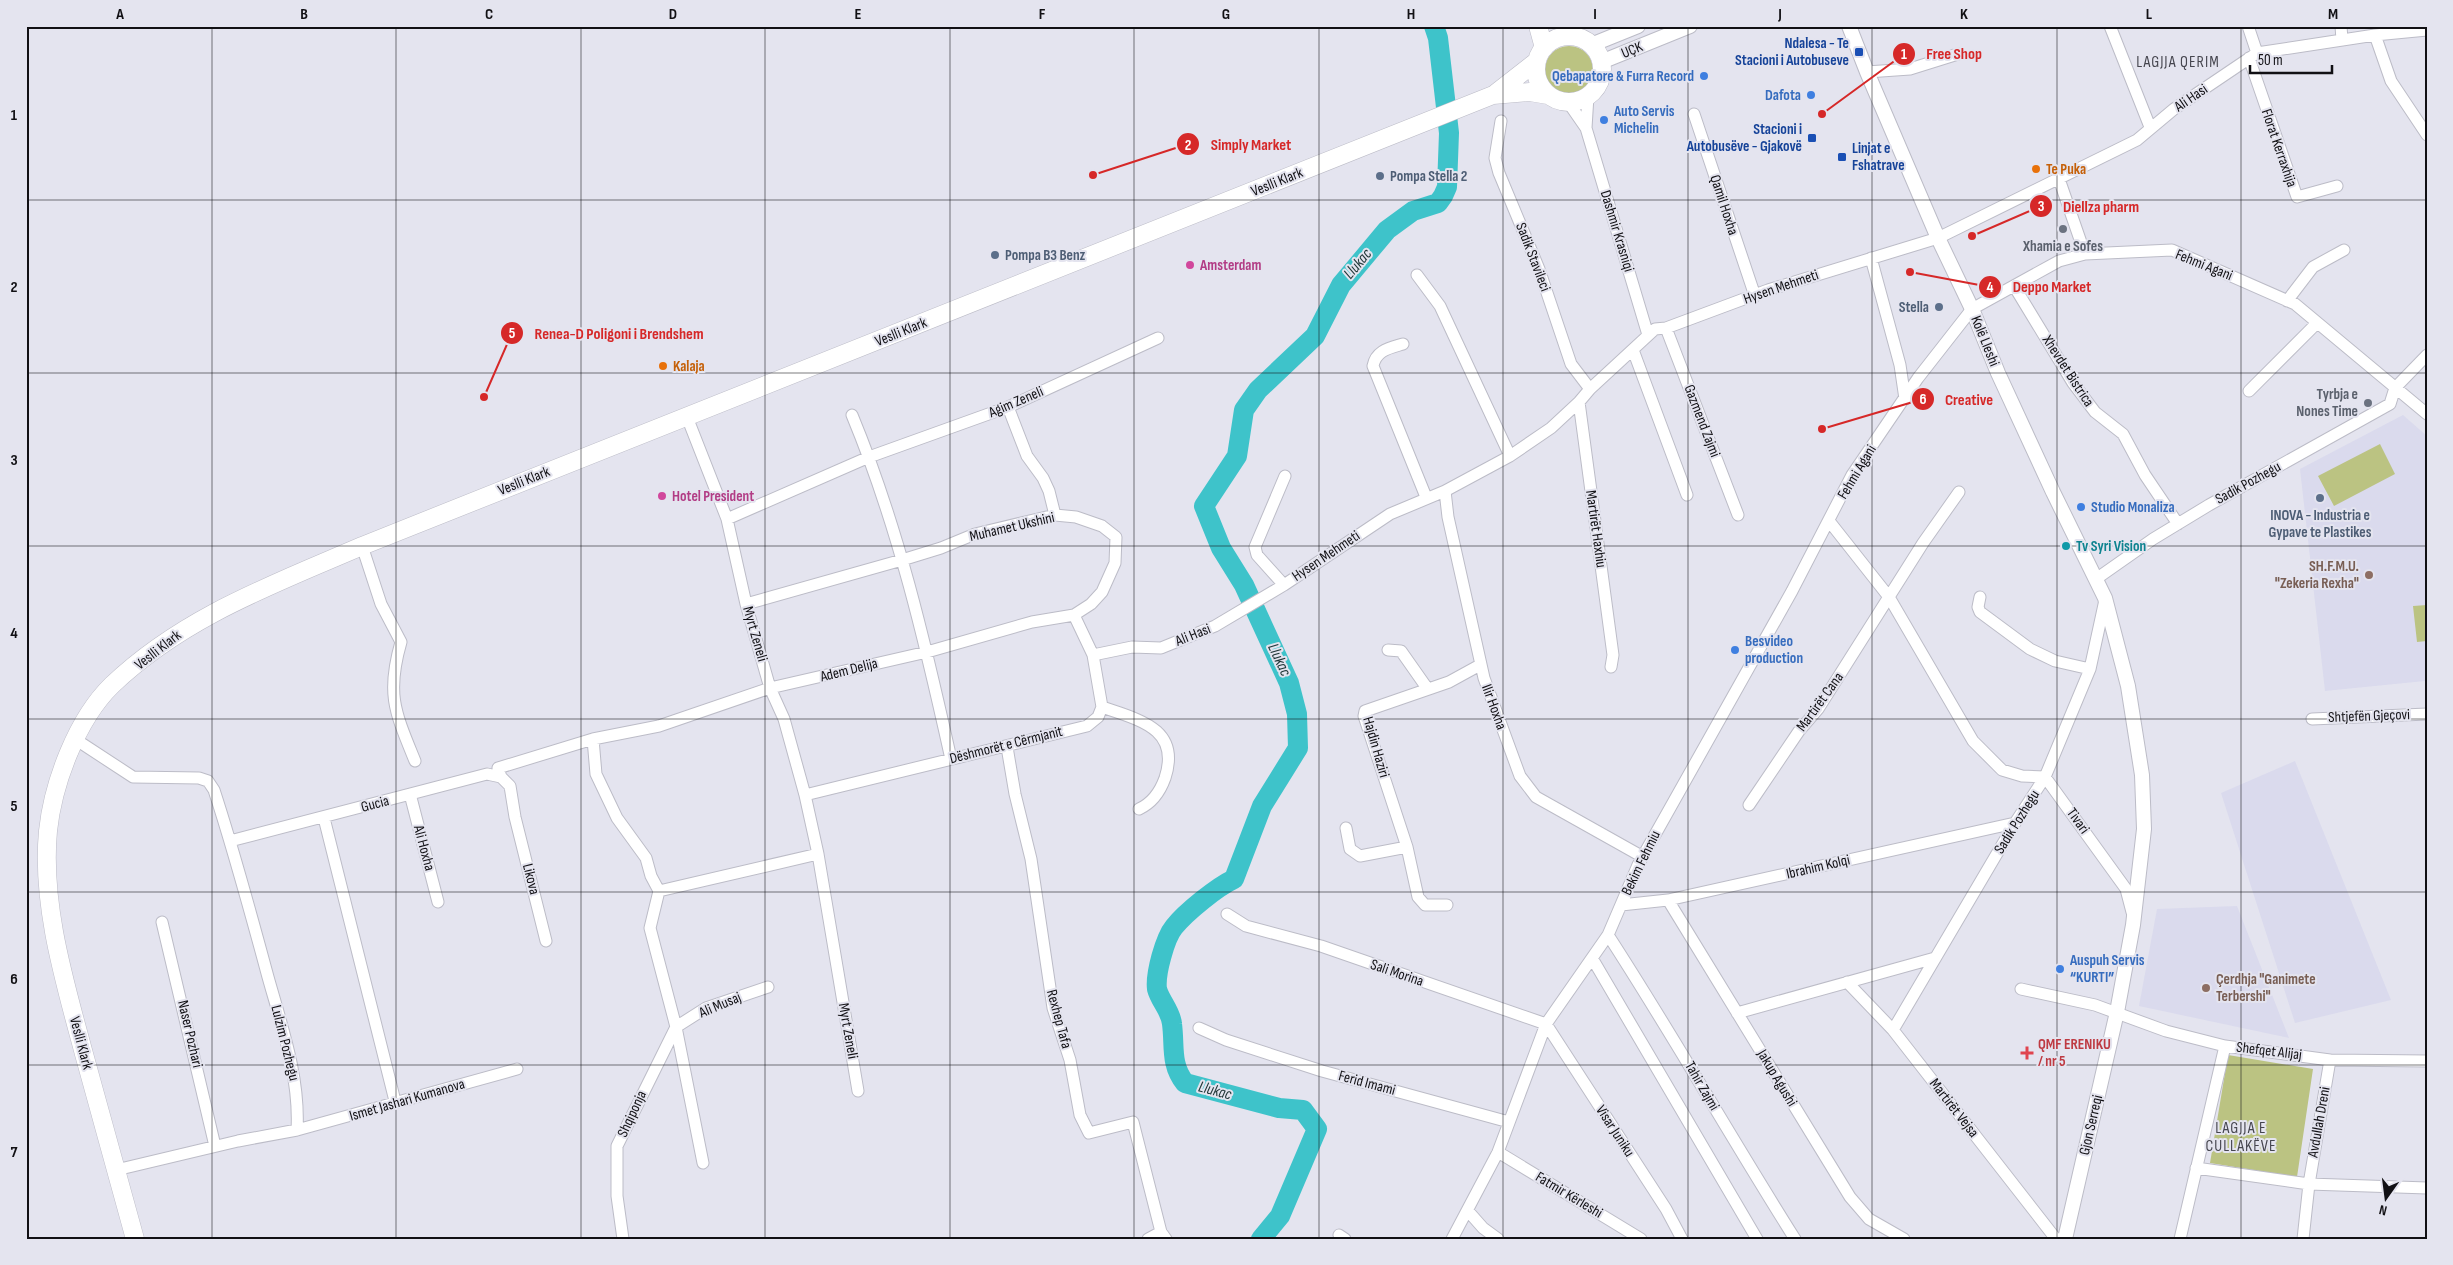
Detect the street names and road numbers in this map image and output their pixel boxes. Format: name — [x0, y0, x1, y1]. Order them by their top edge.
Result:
street label: UÇK — [1618, 37, 1646, 63]
street label: Ali Hasi — [2170, 80, 2212, 117]
street label: Florat Kerraxhija — [2257, 106, 2301, 190]
street label: Veslli Klark — [1248, 163, 1306, 201]
street label: Qamil Hoxha — [1705, 172, 1743, 238]
street label: Dashmir Krasniqi — [1596, 188, 1638, 274]
street label: Sadik Stavileci — [1511, 220, 1555, 294]
street label: Fehmi Agani — [2173, 245, 2236, 285]
street label: Hysen Mehmeti — [1741, 265, 1821, 309]
street label: Veslli Klark — [872, 313, 930, 351]
street label: Kolë Lleshi — [1966, 313, 2004, 369]
street label: Xhevdet Bistrica — [2037, 331, 2098, 411]
street label: Agim Zeneli — [985, 382, 1046, 422]
street label: Gazmend Zajmi — [1679, 382, 1725, 460]
street label: Fehmi Agani — [1833, 441, 1881, 503]
street label: Sadik Pozhegu — [2212, 457, 2284, 509]
street label: Veslli Klark — [495, 462, 553, 500]
street label: Martirët Haxhiu — [1581, 489, 1611, 569]
street label: Muhamet Ukshini — [968, 508, 1057, 546]
street label: Hysen Mehmeti — [1288, 526, 1364, 586]
street label: Myrt Zeneli — [738, 604, 772, 664]
street label: Ali Hasi — [1172, 619, 1214, 651]
street label: Veslli Klark — [131, 626, 185, 674]
street label: Adem Delija — [817, 654, 880, 687]
street label: Martirët Cana — [1792, 669, 1848, 735]
street label: Ilir Hoxha — [1477, 682, 1511, 733]
street label: Shtjefën Gjeçovi — [2328, 705, 2410, 727]
street label: Hajdin Haziri — [1358, 714, 1394, 780]
street label: Dëshmorët e Cërmjanit — [947, 722, 1065, 768]
street label: Sadik Pozhegu — [1990, 786, 2044, 858]
street label: Gucia — [359, 791, 391, 817]
street label: Tivari — [2062, 804, 2094, 838]
street label: Ali Hoxha — [409, 822, 439, 873]
street label: Bekim Fehmiu — [1617, 827, 1665, 899]
street label: Ibrahim Kolqi — [1784, 850, 1852, 884]
street label: Likova — [518, 862, 544, 897]
street label: Sali Morina — [1368, 955, 1426, 991]
street label: Rexhep Tafa — [1042, 987, 1076, 1051]
street label: Ali Musaj — [695, 988, 744, 1023]
street label: Naser Pozhari — [173, 998, 207, 1070]
street label: Myrt Zeneli — [834, 1002, 862, 1061]
street label: Lulzim Pozhegu — [266, 1003, 304, 1083]
street label: Veslli Klark — [65, 1014, 97, 1072]
street label: Shefqet Alijaj — [2235, 1038, 2303, 1064]
street label: Jakup Agushi — [1752, 1045, 1801, 1110]
street label: Tahir Zajmi — [1680, 1058, 1724, 1114]
street label: Ferid Imami — [1336, 1066, 1398, 1100]
street label: Ismet Jashari Kumanova — [347, 1074, 467, 1126]
street label: Martirët Vejsa — [1925, 1075, 1983, 1141]
street label: Avdullah Dreni — [2303, 1085, 2335, 1160]
street label: Shqiponja — [613, 1087, 651, 1140]
street label: Gjon Serreqi — [2075, 1093, 2107, 1157]
street label: Visar Juniku — [1591, 1102, 1639, 1160]
street label: Fatmir Kërleshi — [1532, 1168, 1606, 1223]

